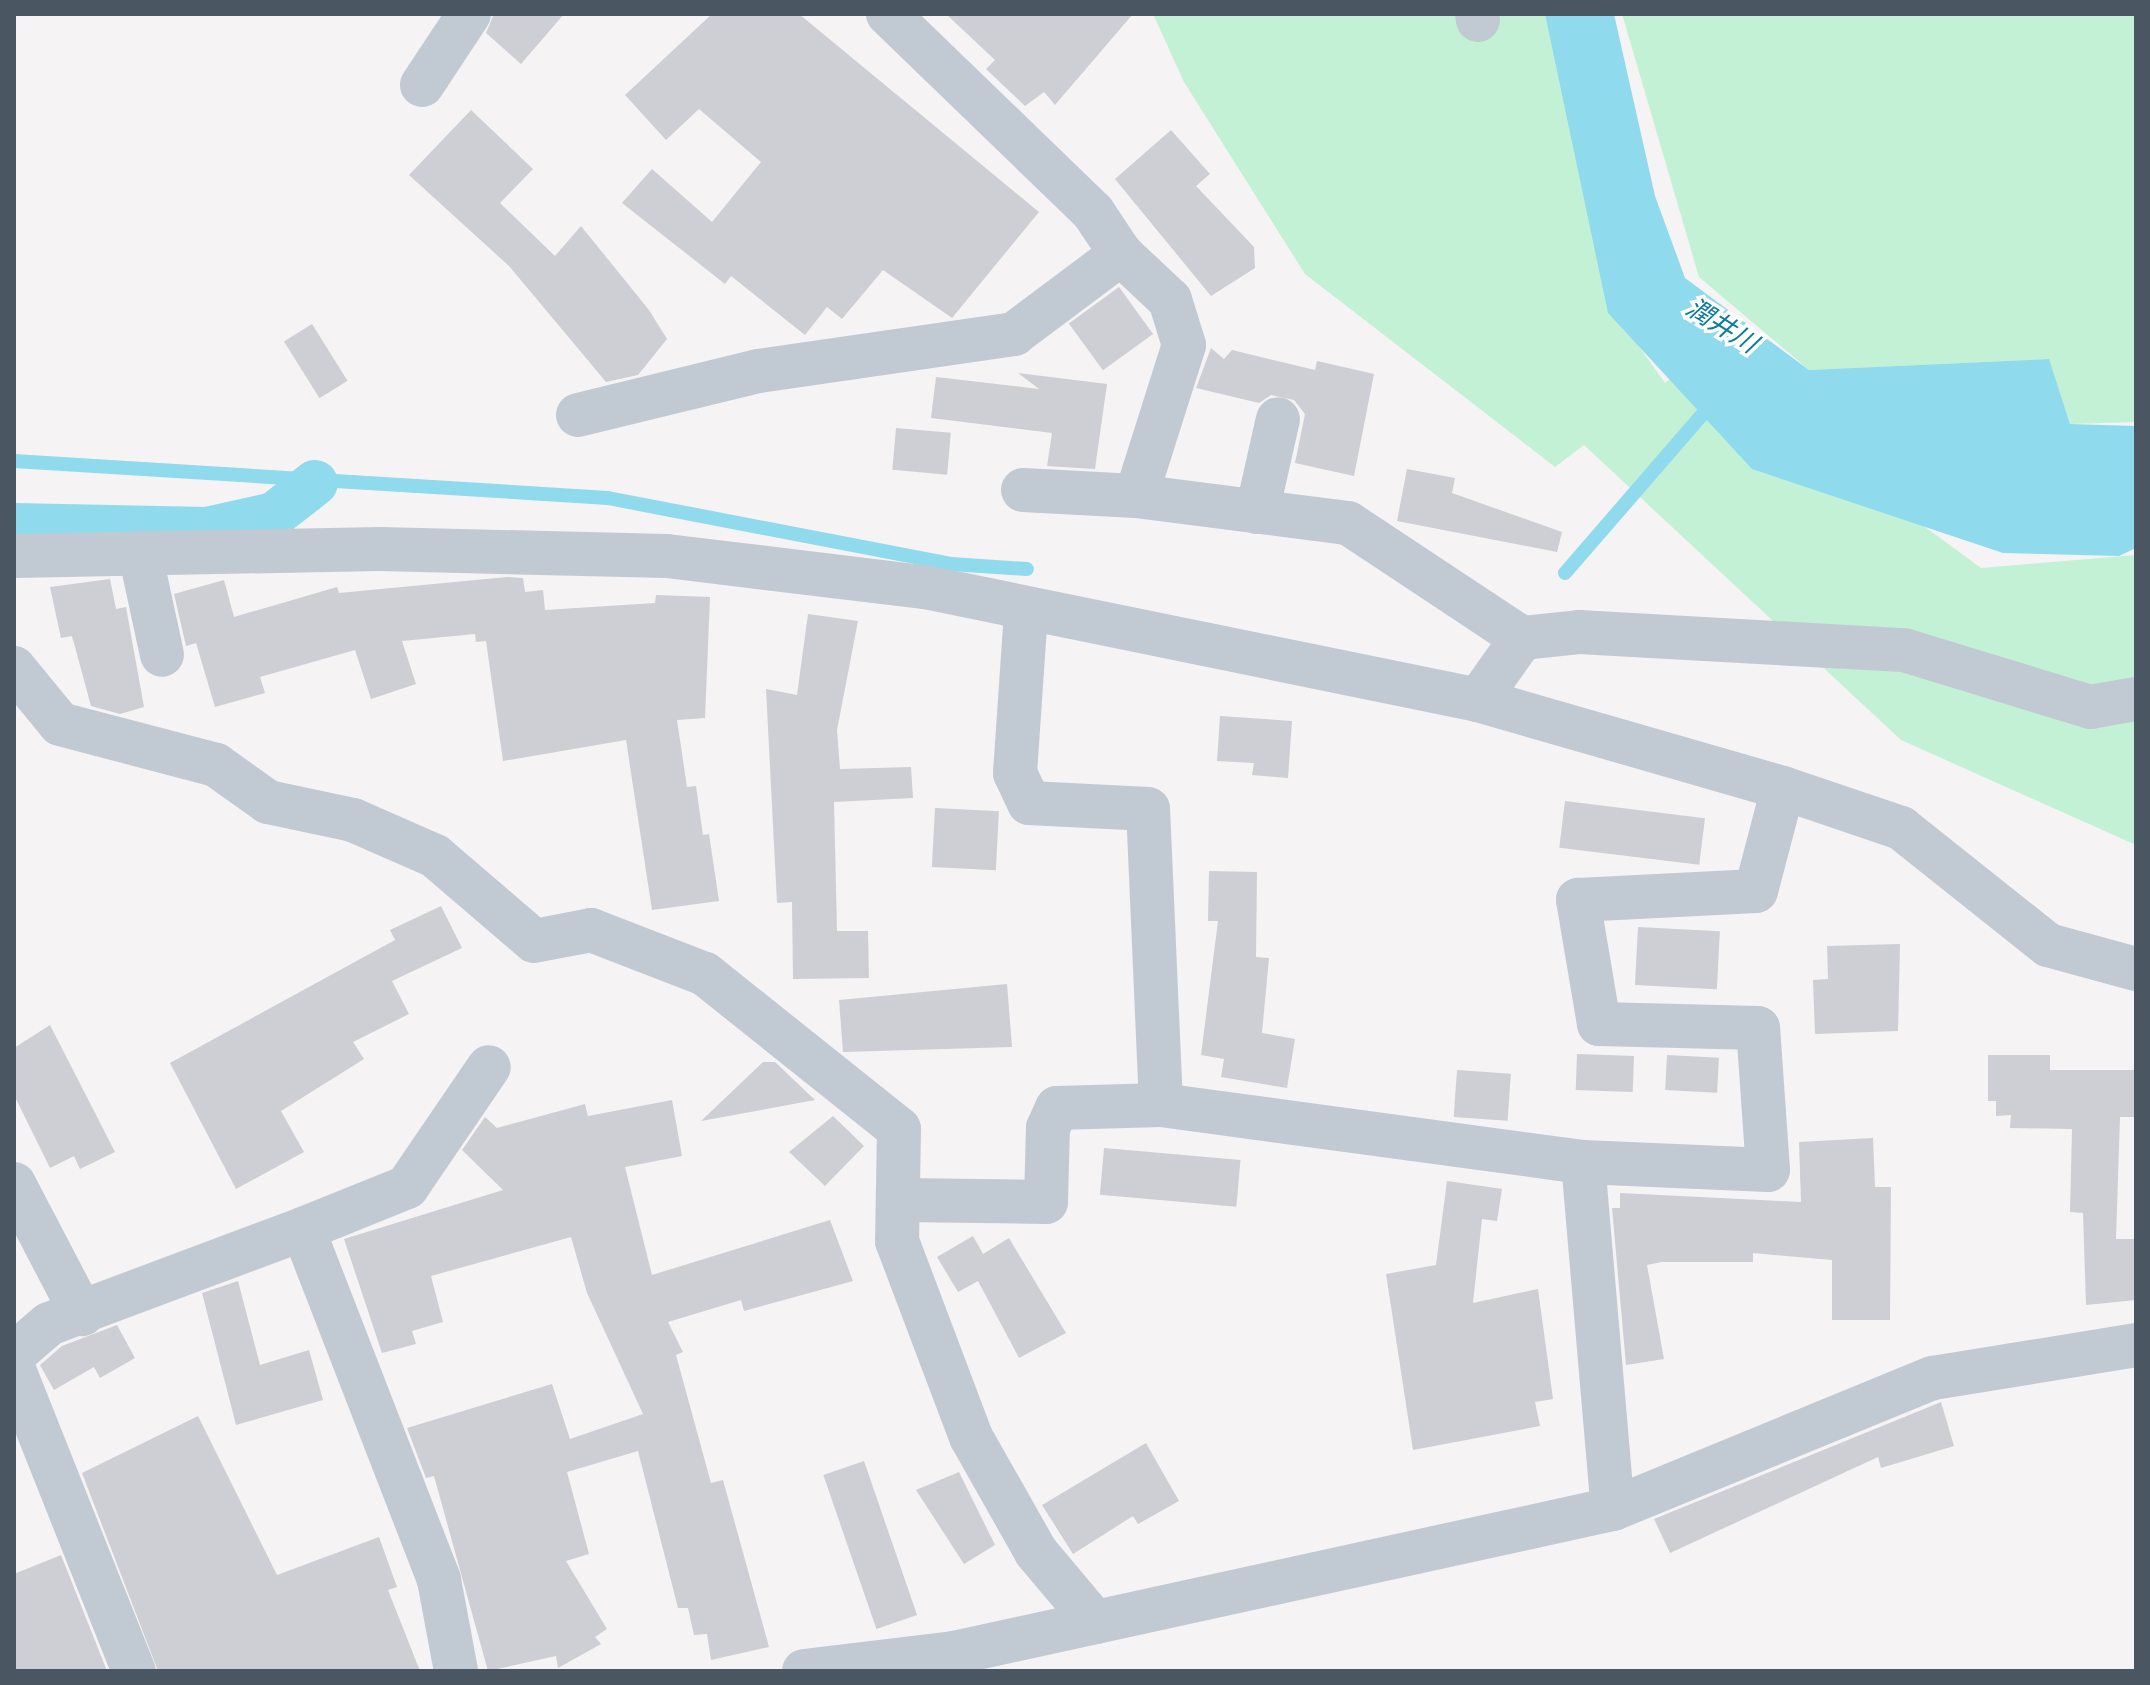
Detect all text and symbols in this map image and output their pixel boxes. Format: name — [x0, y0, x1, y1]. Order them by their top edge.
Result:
water label: 潤井川 — [1680, 293, 1762, 361]

